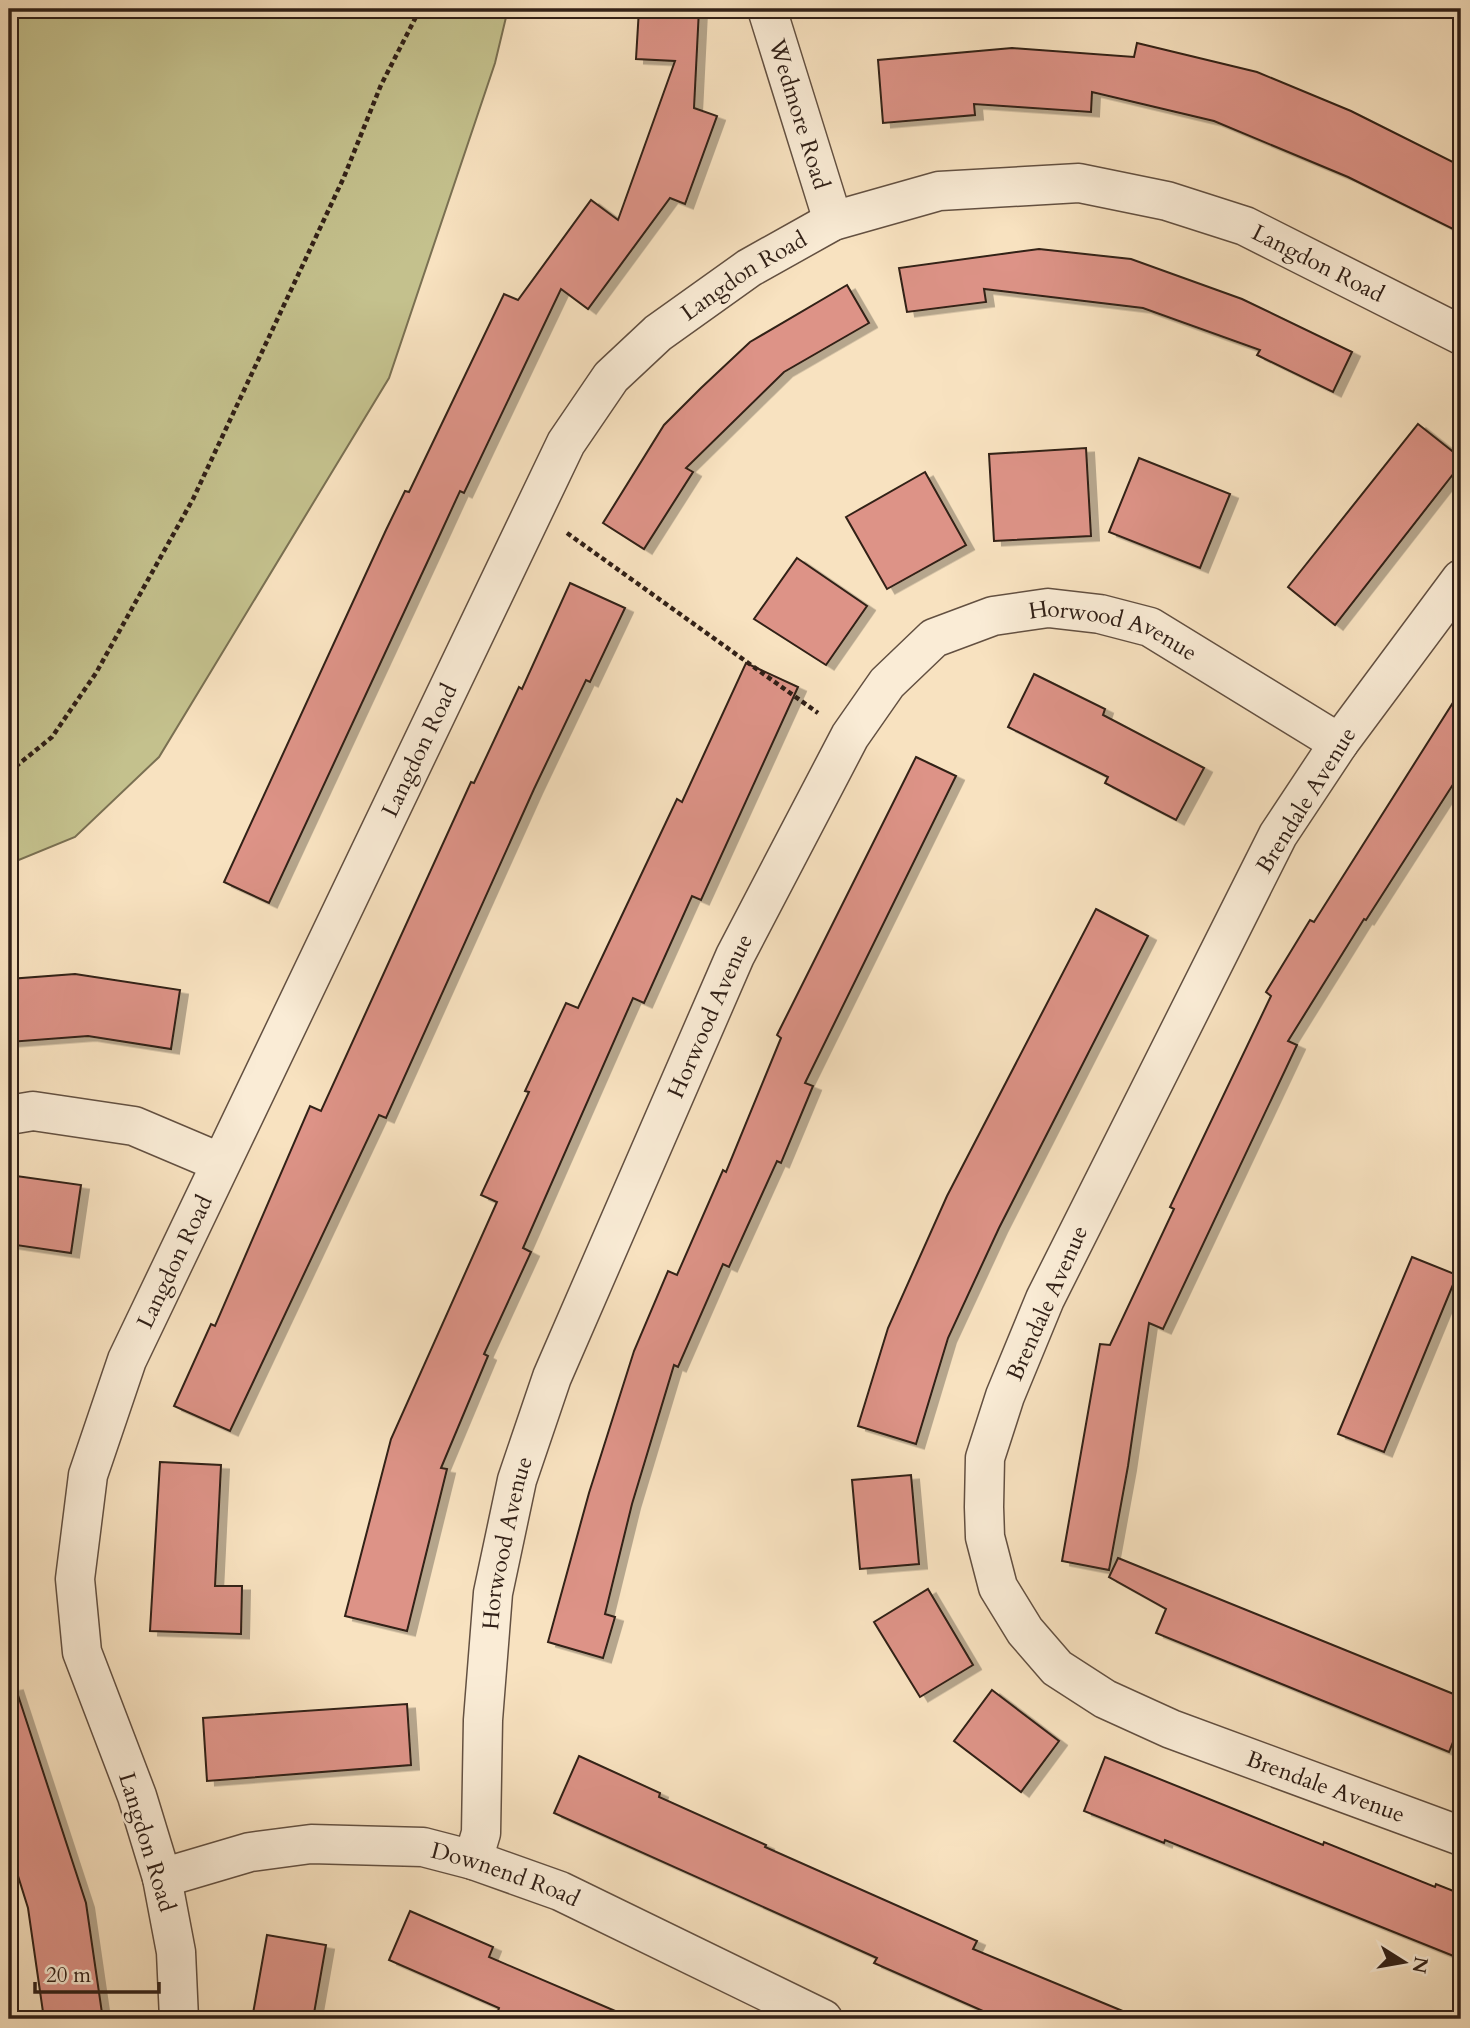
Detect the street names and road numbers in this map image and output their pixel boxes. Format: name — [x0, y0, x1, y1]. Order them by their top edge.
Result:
street label: Wedmore Road — [761, 34, 838, 194]
street label: Langdon Road — [1247, 217, 1390, 310]
street label: Langdon Road — [674, 223, 813, 328]
street label: Horwood Avenue — [1026, 593, 1203, 668]
street label: Langdon Road — [374, 678, 464, 822]
street label: Brendale Avenue — [1249, 721, 1363, 879]
street label: Horwood Avenue — [660, 928, 760, 1103]
street label: Langdon Road — [129, 1189, 220, 1333]
street label: Brendale Avenue — [999, 1221, 1095, 1385]
street label: Horwood Avenue — [475, 1452, 539, 1631]
street label: Brendale Avenue — [1242, 1743, 1410, 1830]
street label: Langdon Road — [111, 1768, 183, 1916]
street label: Downend Road — [428, 1834, 586, 1914]

